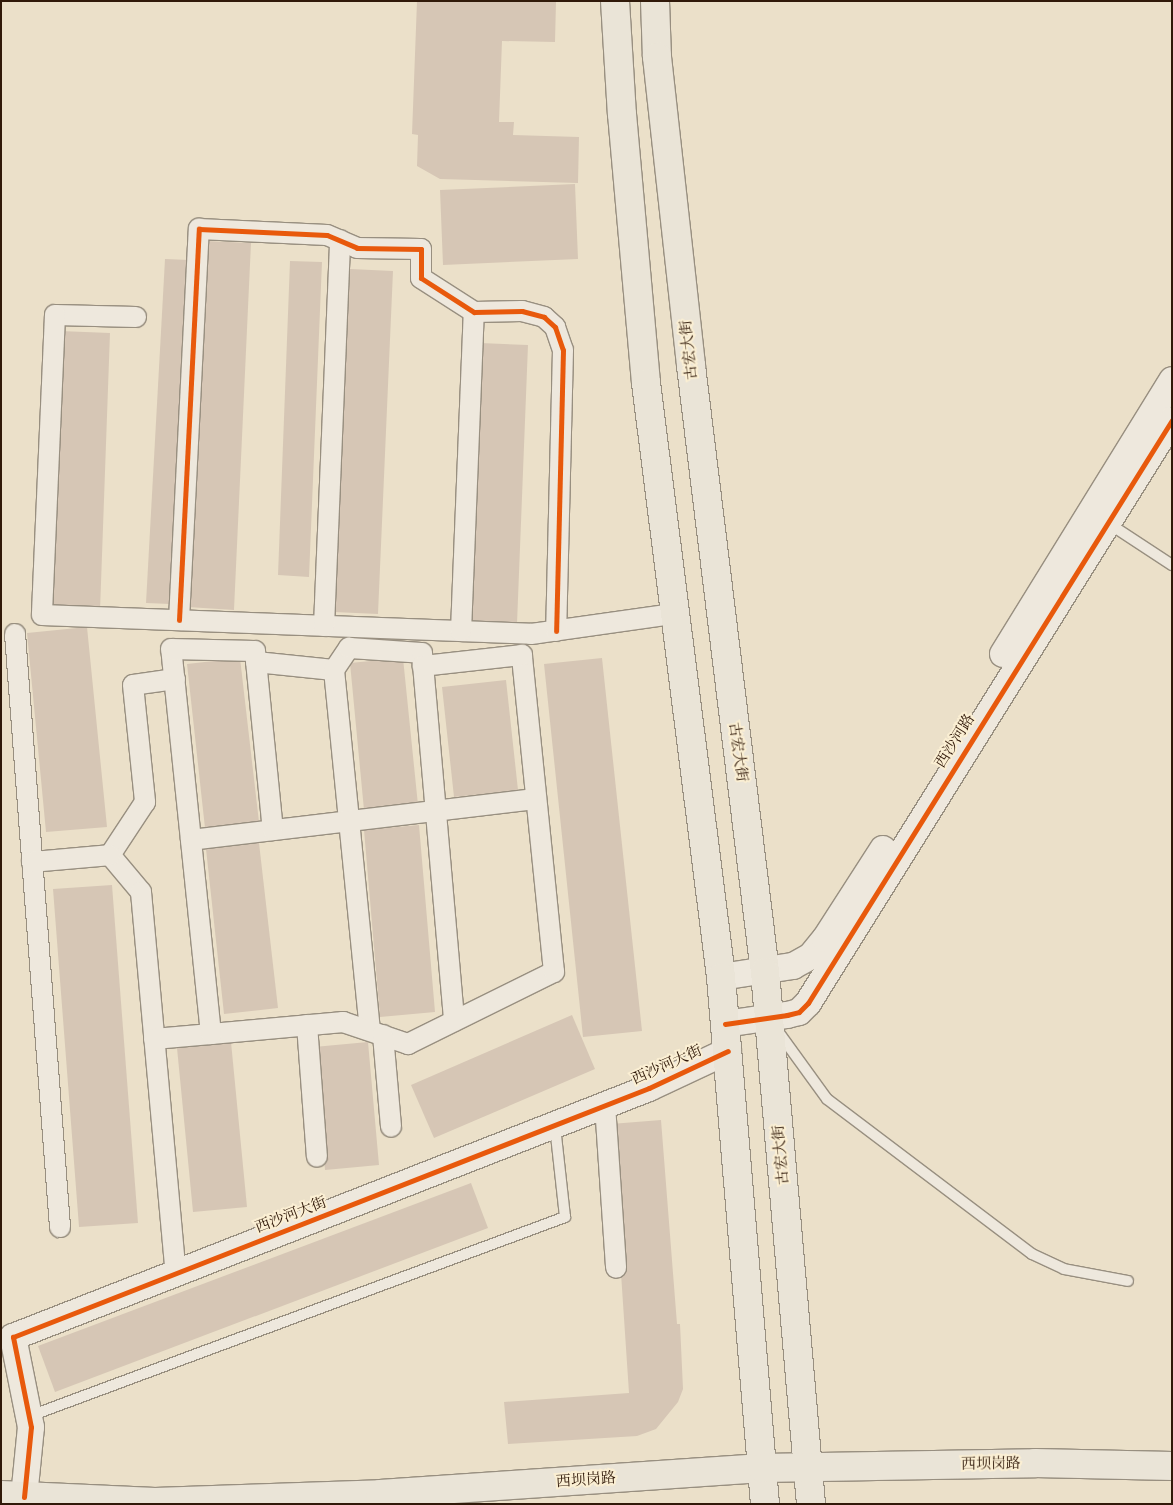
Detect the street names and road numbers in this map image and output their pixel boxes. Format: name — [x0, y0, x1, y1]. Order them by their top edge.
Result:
street label: 古宏大街 — [677, 319, 701, 381]
street label: 西沙河路 — [931, 711, 979, 771]
street label: 古宏大街 — [725, 721, 751, 783]
street label: 西沙河大街 — [629, 1042, 705, 1088]
street label: 古宏大街 — [769, 1124, 793, 1186]
street label: 西沙河大街 — [253, 1193, 329, 1237]
street label: 西坝岗路 — [961, 1454, 1021, 1474]
street label: 西坝岗路 — [555, 1469, 617, 1491]

